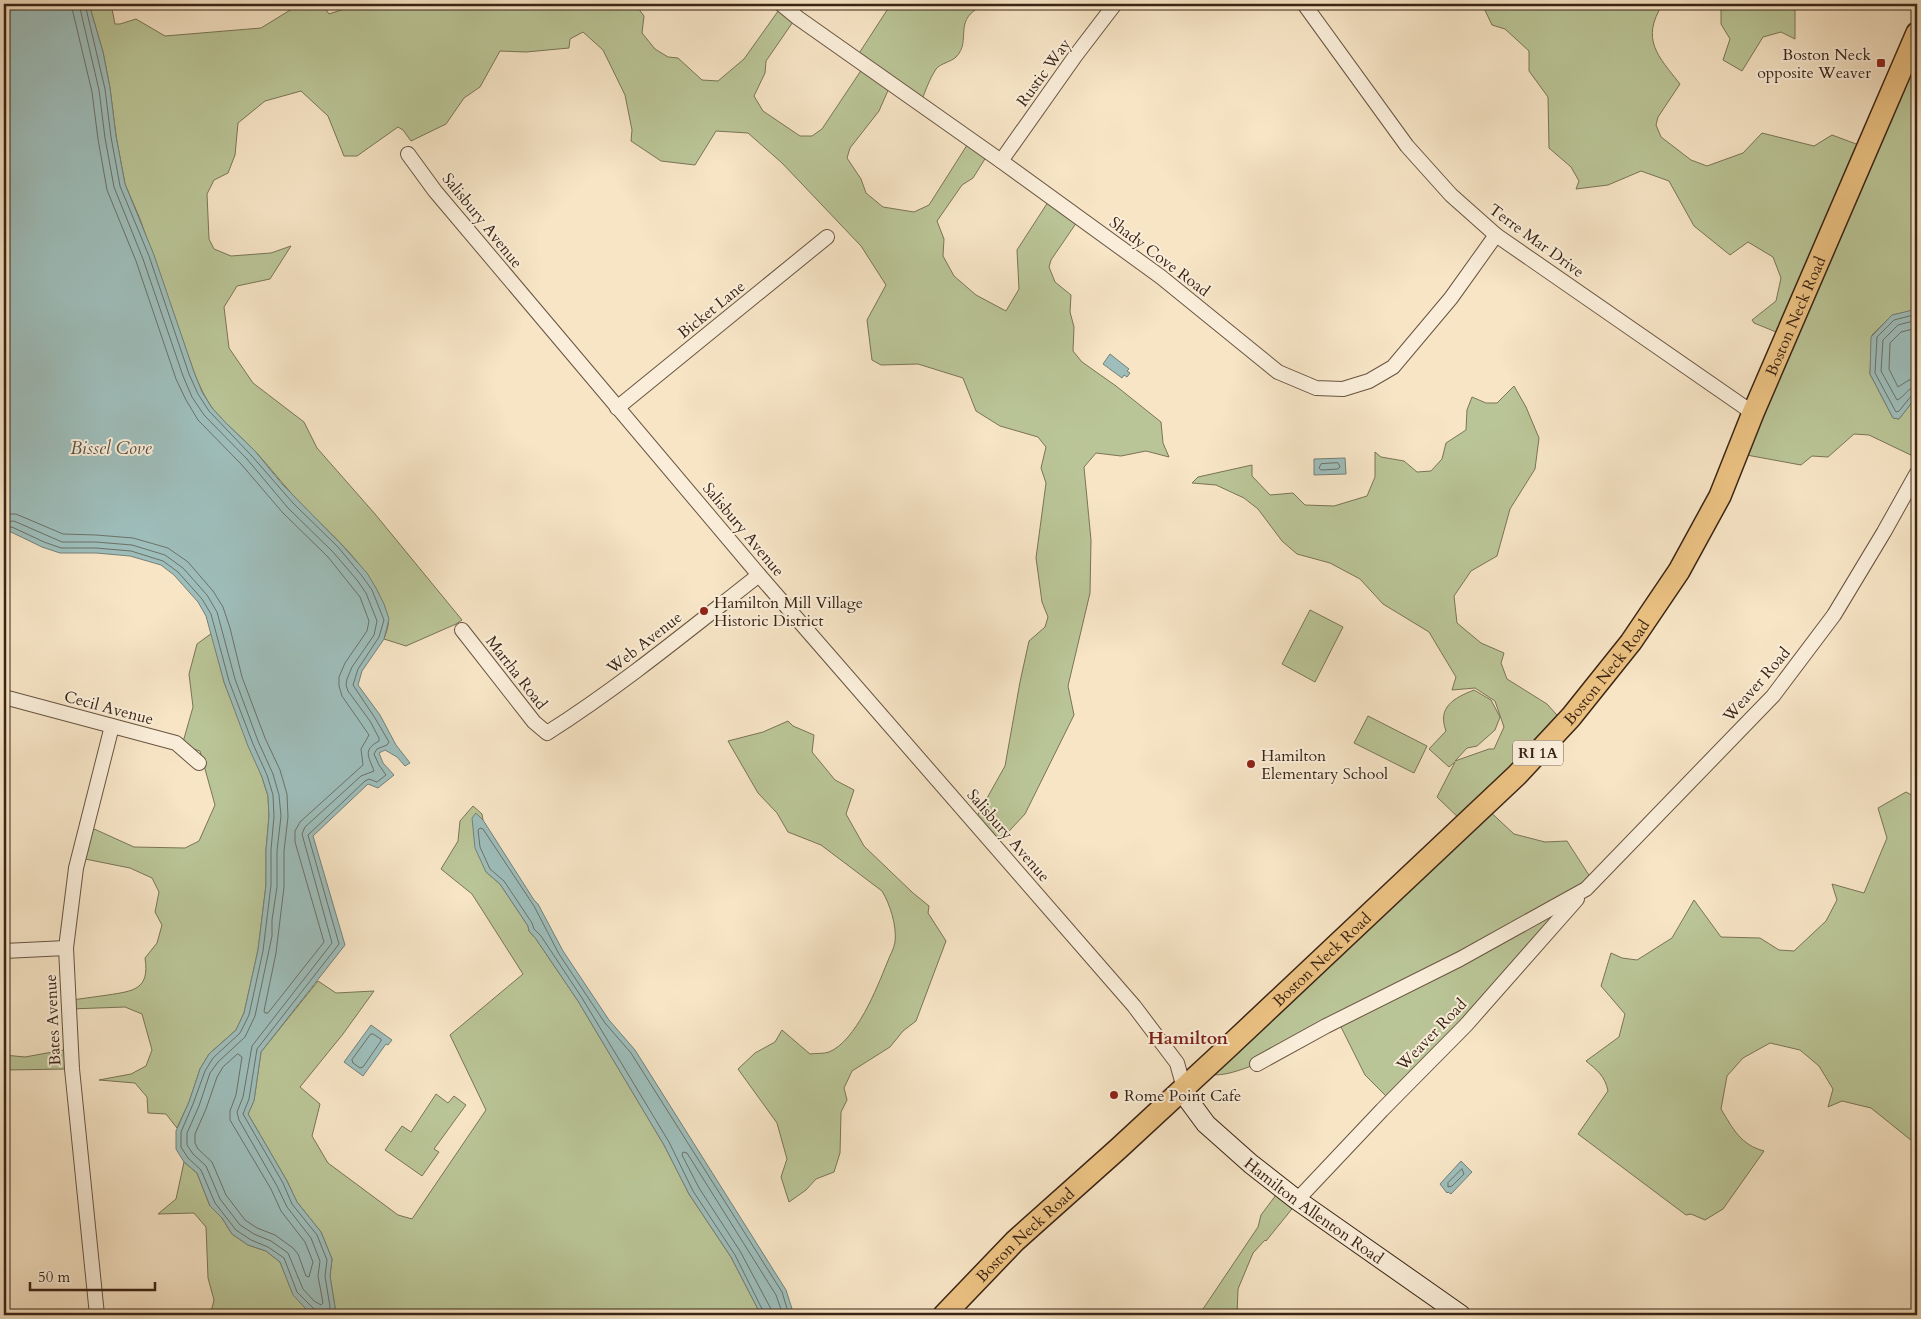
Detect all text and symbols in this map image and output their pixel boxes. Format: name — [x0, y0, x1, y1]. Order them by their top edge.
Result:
street label: Rustic Way — [1012, 34, 1076, 111]
place label: Boston Neck opposite Weaver — [1757, 44, 1871, 84]
marker: Boston Neck opposite Weaver — [1875, 57, 1887, 69]
street label: Salisbury Avenue — [437, 168, 527, 273]
street label: Terre Mar Drive — [1484, 199, 1589, 283]
street label: Shady Cove Road — [1105, 212, 1215, 302]
street label: Boston Neck Road — [1760, 253, 1831, 380]
street label: Bicket Lane — [673, 276, 750, 344]
water label: Bissel Cove — [70, 436, 153, 461]
street label: Salisbury Avenue — [697, 478, 789, 581]
place label: Hamilton Mill Village Historic District — [714, 592, 863, 632]
marker: Hamilton Mill Village Historic District — [698, 605, 710, 617]
street label: Web Avenue — [602, 607, 687, 680]
street label: Boston Neck Road — [1559, 615, 1655, 730]
street label: Martha Road — [480, 631, 552, 714]
street label: Weaver Road — [1717, 642, 1796, 728]
street label: Cecil Avenue — [62, 685, 156, 730]
road number: RI 1A — [1513, 740, 1563, 766]
place label: Hamilton Elementary School — [1261, 745, 1388, 785]
marker: Hamilton Elementary School — [1245, 758, 1257, 770]
street label: Salisbury Avenue — [962, 784, 1055, 887]
street label: Boston Neck Road — [1268, 908, 1377, 1012]
street label: Bates Avenue — [40, 974, 66, 1066]
street label: Weaver Road — [1391, 993, 1472, 1076]
district label: Hamilton — [1148, 1026, 1228, 1051]
place label: Rome Point Cafe — [1124, 1085, 1241, 1107]
marker: Rome Point Cafe — [1108, 1089, 1120, 1101]
street label: Hamilton Allenton Road — [1239, 1153, 1388, 1270]
street label: Boston Neck Road — [971, 1183, 1080, 1287]
scale bar — [30, 1259, 155, 1291]
text: 50 m — [38, 1267, 70, 1287]

